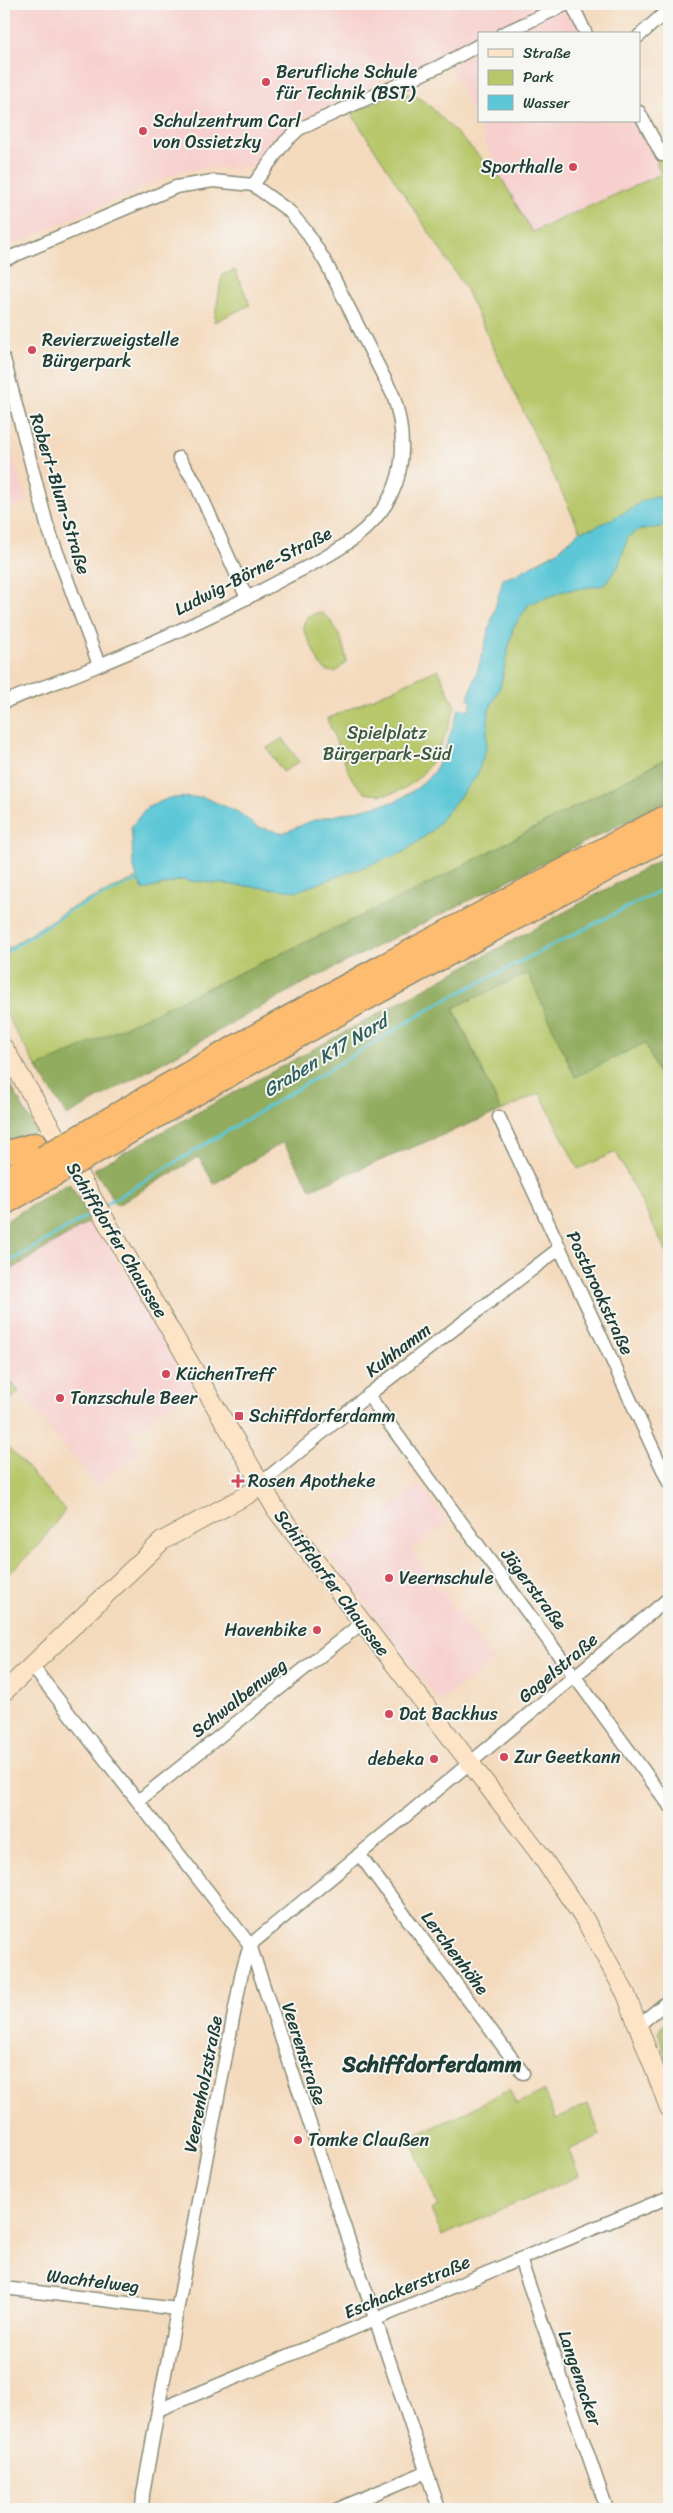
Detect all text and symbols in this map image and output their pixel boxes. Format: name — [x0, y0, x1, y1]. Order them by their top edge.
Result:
legend — [478, 32, 640, 122]
text: Straße — [523, 40, 571, 66]
place label: Berufliche Schule für Technik (BST) — [276, 56, 417, 109]
text: Park — [523, 64, 554, 90]
marker: Berufliche Schule für Technik (BST) — [260, 76, 272, 88]
text: Wasser — [523, 90, 571, 116]
place label: Schulzentrum Carl von Ossietzky — [153, 105, 301, 158]
marker: Schulzentrum Carl von Ossietzky — [137, 125, 149, 137]
place label: Sporthalle — [481, 151, 563, 183]
marker: Sporthalle — [567, 161, 579, 173]
place label: Revierzweigstelle Bürgerpark — [42, 324, 179, 377]
marker: Revierzweigstelle Bürgerpark — [26, 344, 38, 356]
street label: Robert-Blum-Straße — [20, 409, 100, 579]
street label: Ludwig-Börne-Straße — [168, 517, 338, 625]
park label: Spielplatz Bürgerpark-Süd — [323, 717, 453, 770]
water label: Graben K17 Nord — [256, 1003, 398, 1106]
street label: Schiffdorfer Chaussee — [57, 1155, 177, 1325]
street label: Postbrookstraße — [557, 1225, 643, 1361]
street label: Kuhhamm — [358, 1314, 438, 1386]
place label: KüchenTreff — [176, 1358, 278, 1390]
marker: KüchenTreff — [160, 1368, 172, 1380]
place label: Tanzschule Beer — [70, 1382, 198, 1414]
marker: Tanzschule Beer — [54, 1392, 66, 1404]
place label: Schiffdorferdamm — [249, 1400, 396, 1432]
marker: Schiffdorferdamm — [233, 1410, 245, 1422]
place label: Rosen Apotheke — [248, 1465, 376, 1497]
marker: Rosen Apotheke — [232, 1475, 244, 1487]
street label: Schiffdorfer Chaussee — [266, 1502, 398, 1664]
street label: Jägerstraße — [492, 1540, 576, 1637]
place label: Veernschule — [399, 1562, 494, 1594]
marker: Veernschule — [383, 1572, 395, 1584]
place label: Havenbike — [225, 1614, 307, 1646]
marker: Havenbike — [311, 1624, 323, 1636]
street label: Gagelstraße — [511, 1625, 605, 1711]
street label: Schwalbenweg — [184, 1650, 294, 1746]
place label: Dat Backhus — [399, 1698, 499, 1730]
marker: Dat Backhus — [383, 1708, 395, 1720]
place label: Zur Geetkann — [514, 1741, 621, 1773]
place label: debeka — [368, 1743, 424, 1775]
marker: Zur Geetkann — [498, 1751, 510, 1763]
marker: debeka — [428, 1753, 440, 1765]
street label: Lerchenhöhe — [412, 1904, 498, 2002]
street label: Veerenstraße — [272, 1998, 336, 2110]
street label: Veerenholzstraße — [174, 2013, 232, 2155]
district label: Schiffdorferdamm — [341, 2045, 522, 2084]
place label: Tomke Claußen — [308, 2124, 430, 2156]
marker: Tomke Claußen — [292, 2134, 304, 2146]
street label: Eschackerstraße — [339, 2246, 475, 2328]
street label: Wachtelweg — [45, 2259, 141, 2303]
street label: Langenacker — [549, 2326, 612, 2432]

